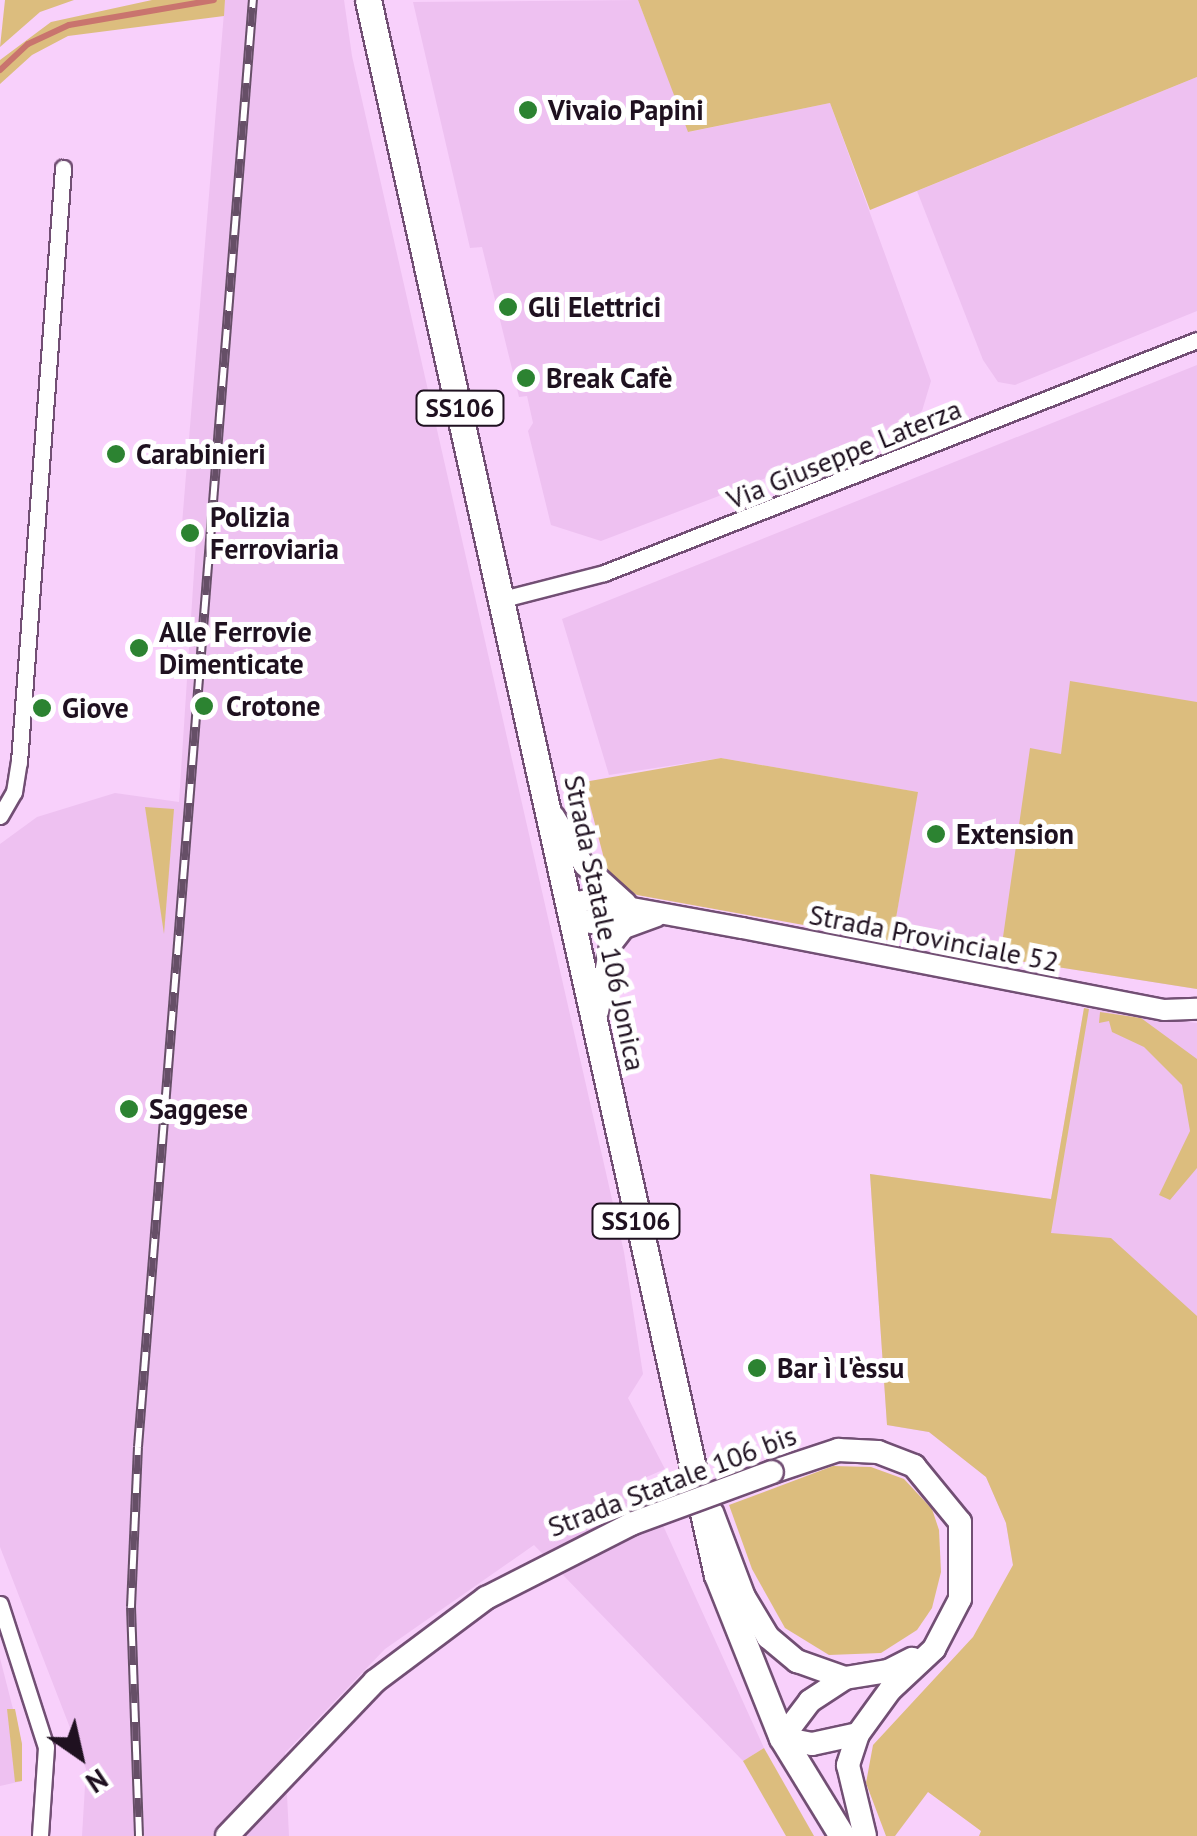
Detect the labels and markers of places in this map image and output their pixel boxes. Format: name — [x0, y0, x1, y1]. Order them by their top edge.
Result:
place label: Vivaio Papini — [548, 93, 704, 127]
marker: Vivaio Papini — [517, 99, 539, 121]
place label: Gli Elettrici — [528, 290, 661, 324]
marker: Gli Elettrici — [497, 296, 519, 318]
place label: Break Cafè — [546, 361, 674, 395]
marker: Break Cafè — [515, 367, 537, 389]
place label: Carabinieri — [136, 437, 266, 471]
marker: Carabinieri — [105, 443, 127, 465]
place label: Polizia Ferroviaria — [210, 500, 339, 566]
marker: Polizia Ferroviaria — [179, 522, 201, 544]
place label: Alle Ferrovie Dimenticate — [159, 615, 312, 681]
marker: Alle Ferrovie Dimenticate — [128, 637, 150, 659]
place label: Crotone — [226, 689, 320, 723]
place label: Giove — [62, 691, 129, 725]
marker: Crotone — [191, 693, 217, 719]
marker: Giove — [31, 697, 53, 719]
place label: Extension — [956, 817, 1074, 851]
marker: Extension — [925, 823, 947, 845]
place label: Saggese — [149, 1092, 248, 1126]
marker: Saggese — [118, 1098, 140, 1120]
place label: Bar ì l'èssu — [777, 1351, 904, 1385]
marker: Bar ì l'èssu — [746, 1357, 768, 1379]

